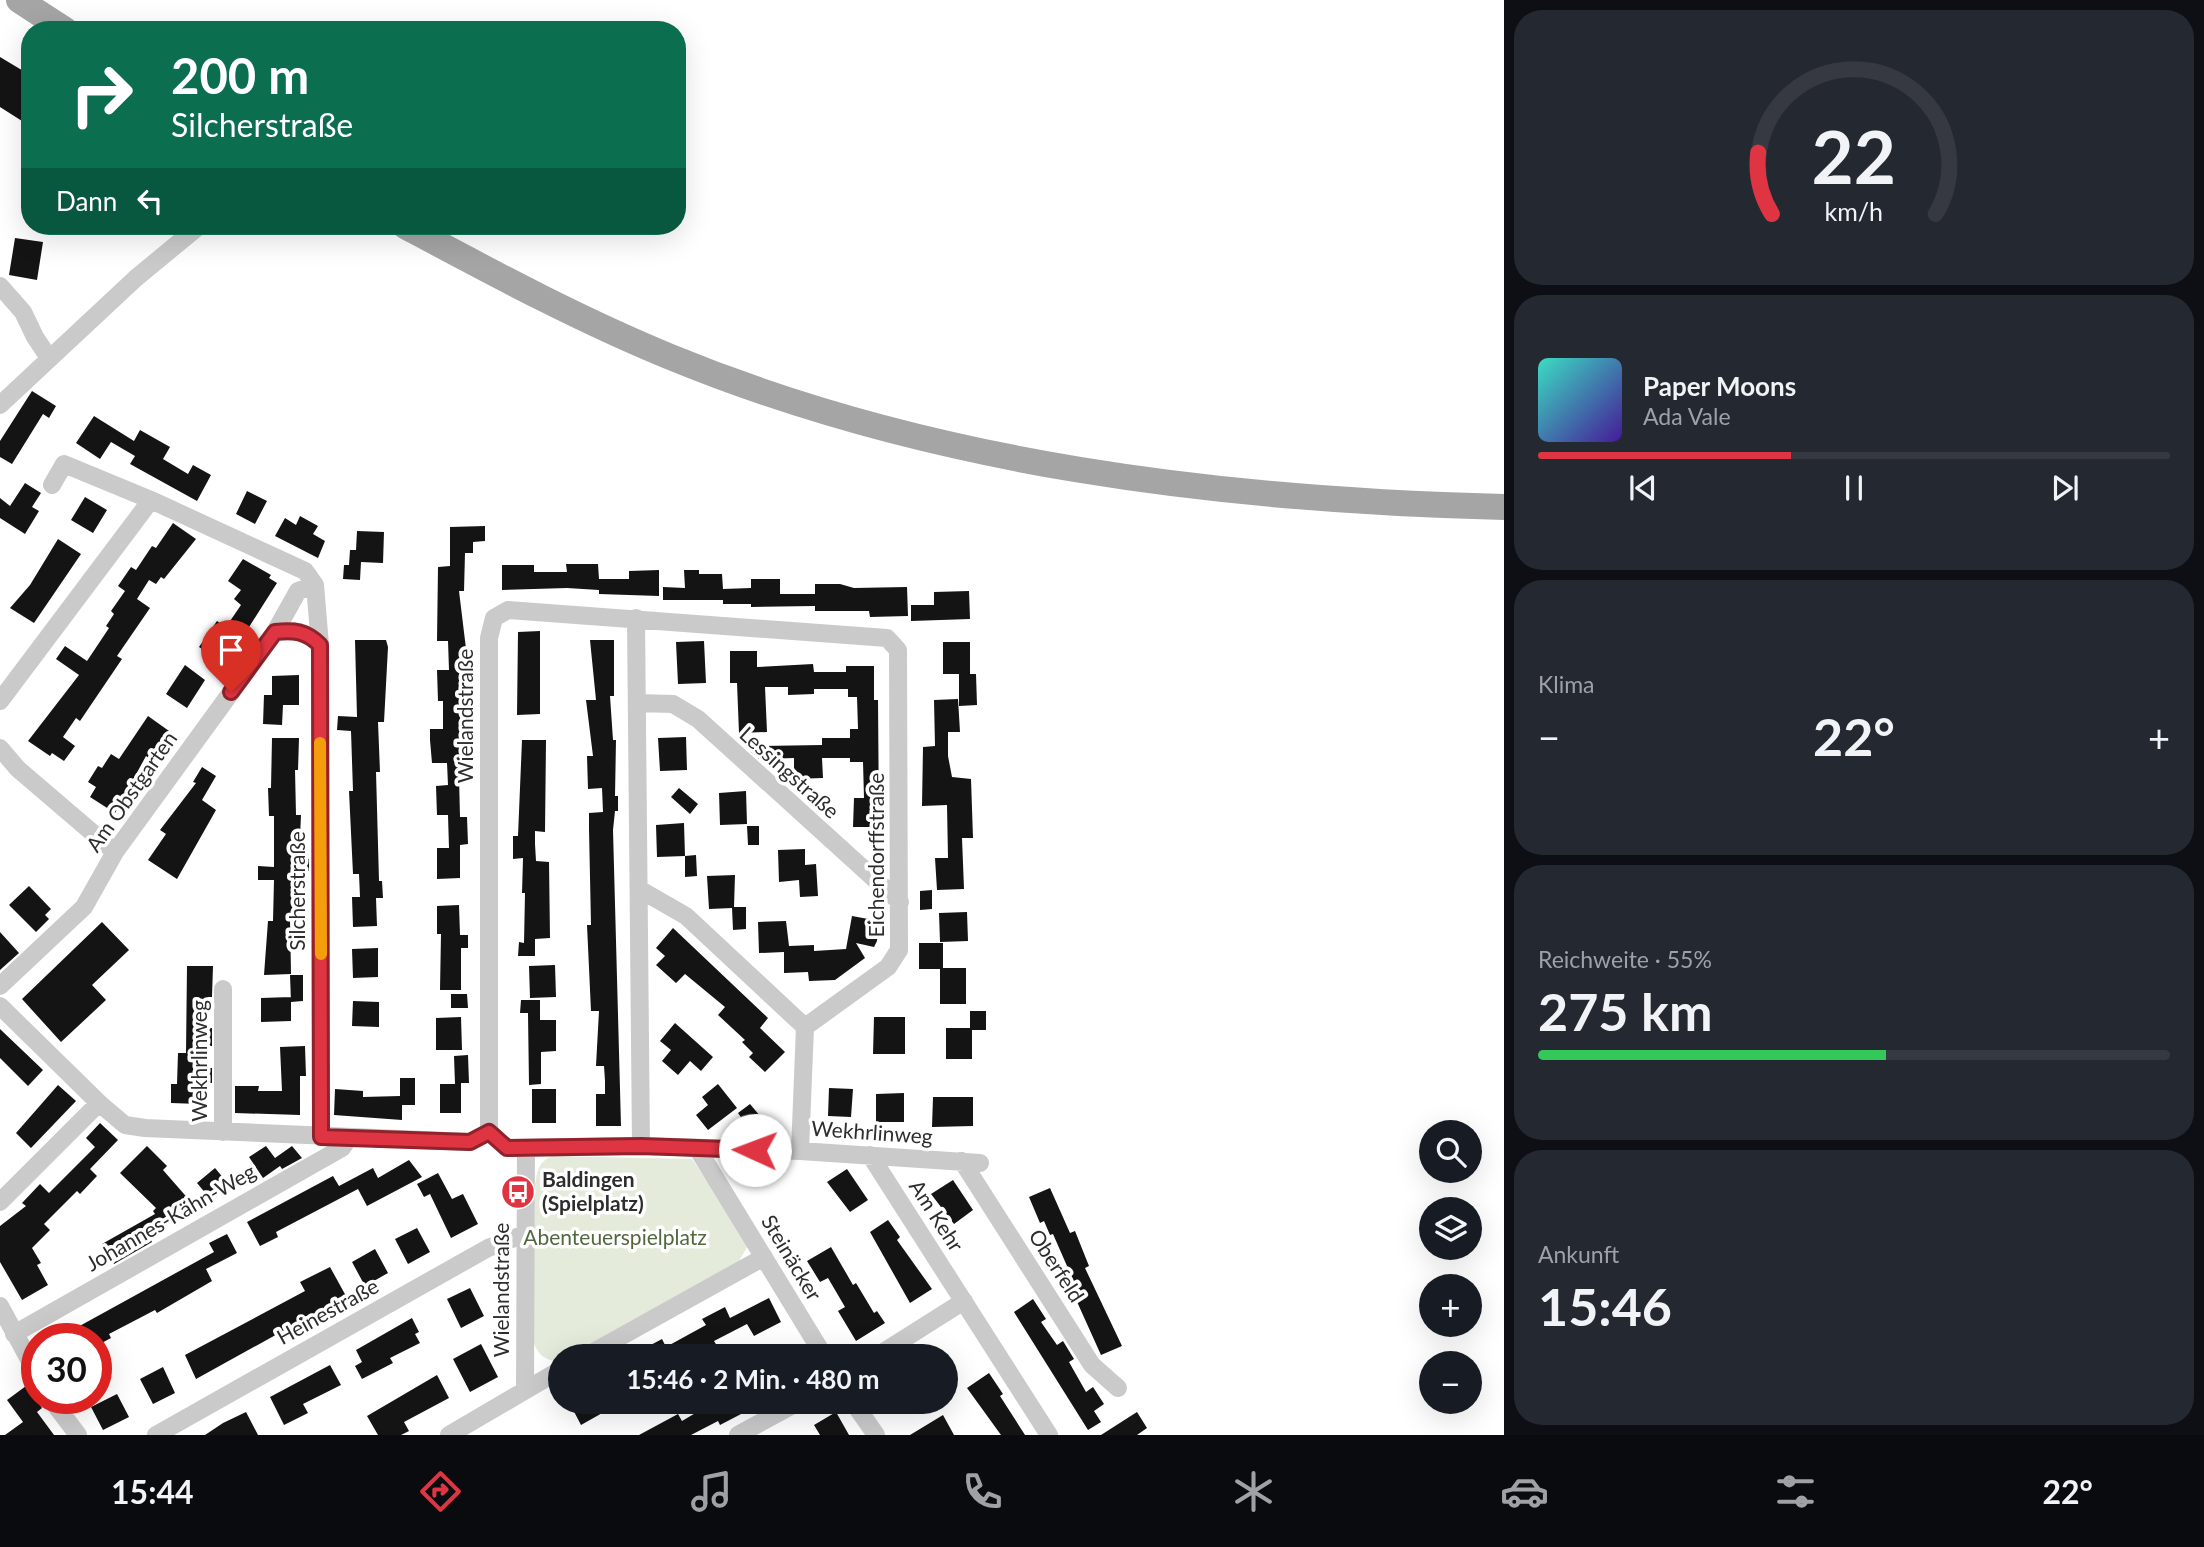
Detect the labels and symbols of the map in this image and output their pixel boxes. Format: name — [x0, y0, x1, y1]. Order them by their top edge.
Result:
pin — [201, 620, 261, 692]
street label: Wielandstraße — [452, 649, 477, 783]
street label: Lessingstraße — [735, 721, 845, 823]
street label: Am Obstgarten — [80, 726, 181, 856]
street label: Eichendorffstraße — [863, 773, 888, 937]
street label: Silcherstraße — [284, 831, 309, 951]
street label: Wekhrlinweg — [186, 1000, 211, 1122]
position arrow — [718, 1113, 792, 1187]
street label: Wekhrlinweg — [811, 1115, 934, 1148]
street label: Johannes-Kähn-Weg — [81, 1158, 260, 1275]
place label: Baldingen (Spielplatz) — [542, 1166, 644, 1215]
bus stop icon: Baldingen (Spielplatz) — [499, 1173, 537, 1211]
street label: Am Kehr — [905, 1175, 970, 1256]
street label: Steinäcker — [757, 1210, 828, 1305]
street label: Wielandstraße — [488, 1223, 513, 1357]
park label: Abenteuerspielplatz — [523, 1224, 707, 1249]
street label: Oberfeld — [1024, 1224, 1090, 1306]
street label: Heinestraße — [272, 1272, 383, 1349]
speed limit sign: 30 — [21, 1323, 112, 1414]

